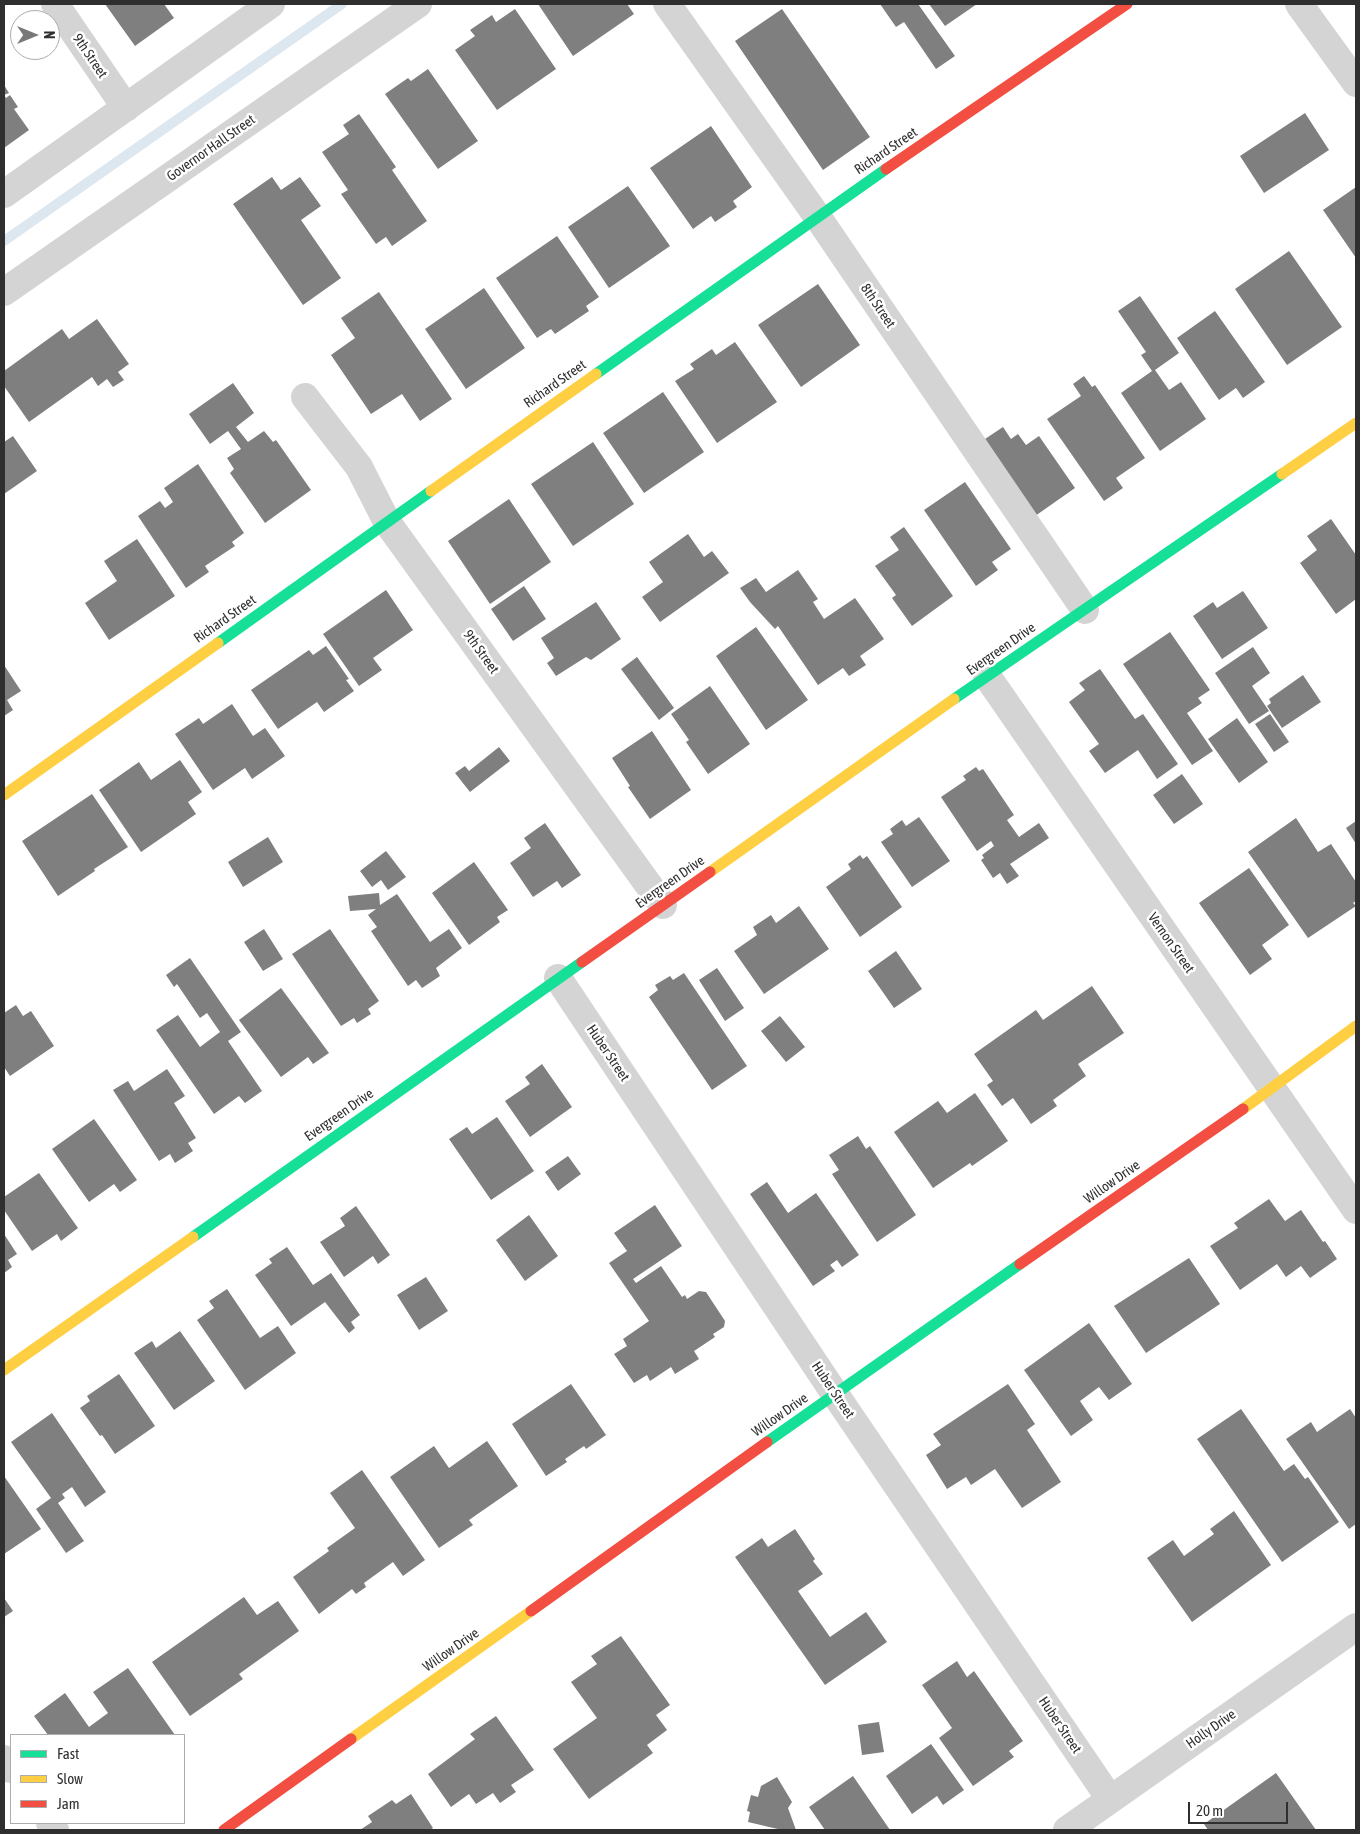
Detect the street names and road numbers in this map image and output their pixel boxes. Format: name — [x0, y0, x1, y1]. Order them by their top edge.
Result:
street label: 9th Street — [69, 31, 111, 81]
street label: Governor Hall Street — [164, 111, 258, 185]
street label: Richard Street — [851, 124, 921, 178]
street label: 8th Street — [857, 281, 899, 331]
street label: Richard Street — [521, 356, 589, 412]
street label: Richard Street — [191, 591, 259, 647]
street label: Evergreen Drive — [963, 619, 1039, 679]
street label: 9th Street — [459, 627, 503, 677]
street label: Evergreen Drive — [632, 852, 708, 912]
street label: Vernon Street — [1144, 910, 1198, 976]
street label: Huber Street — [583, 1022, 633, 1084]
street label: Evergreen Drive — [301, 1085, 377, 1145]
street label: Willow Drive — [1081, 1157, 1143, 1207]
street label: Huber Street — [808, 1359, 858, 1421]
street label: Willow Drive — [749, 1390, 811, 1440]
street label: Willow Drive — [420, 1625, 482, 1675]
street label: Huber Street — [1035, 1694, 1085, 1756]
street label: Holly Drive — [1183, 1706, 1239, 1752]

